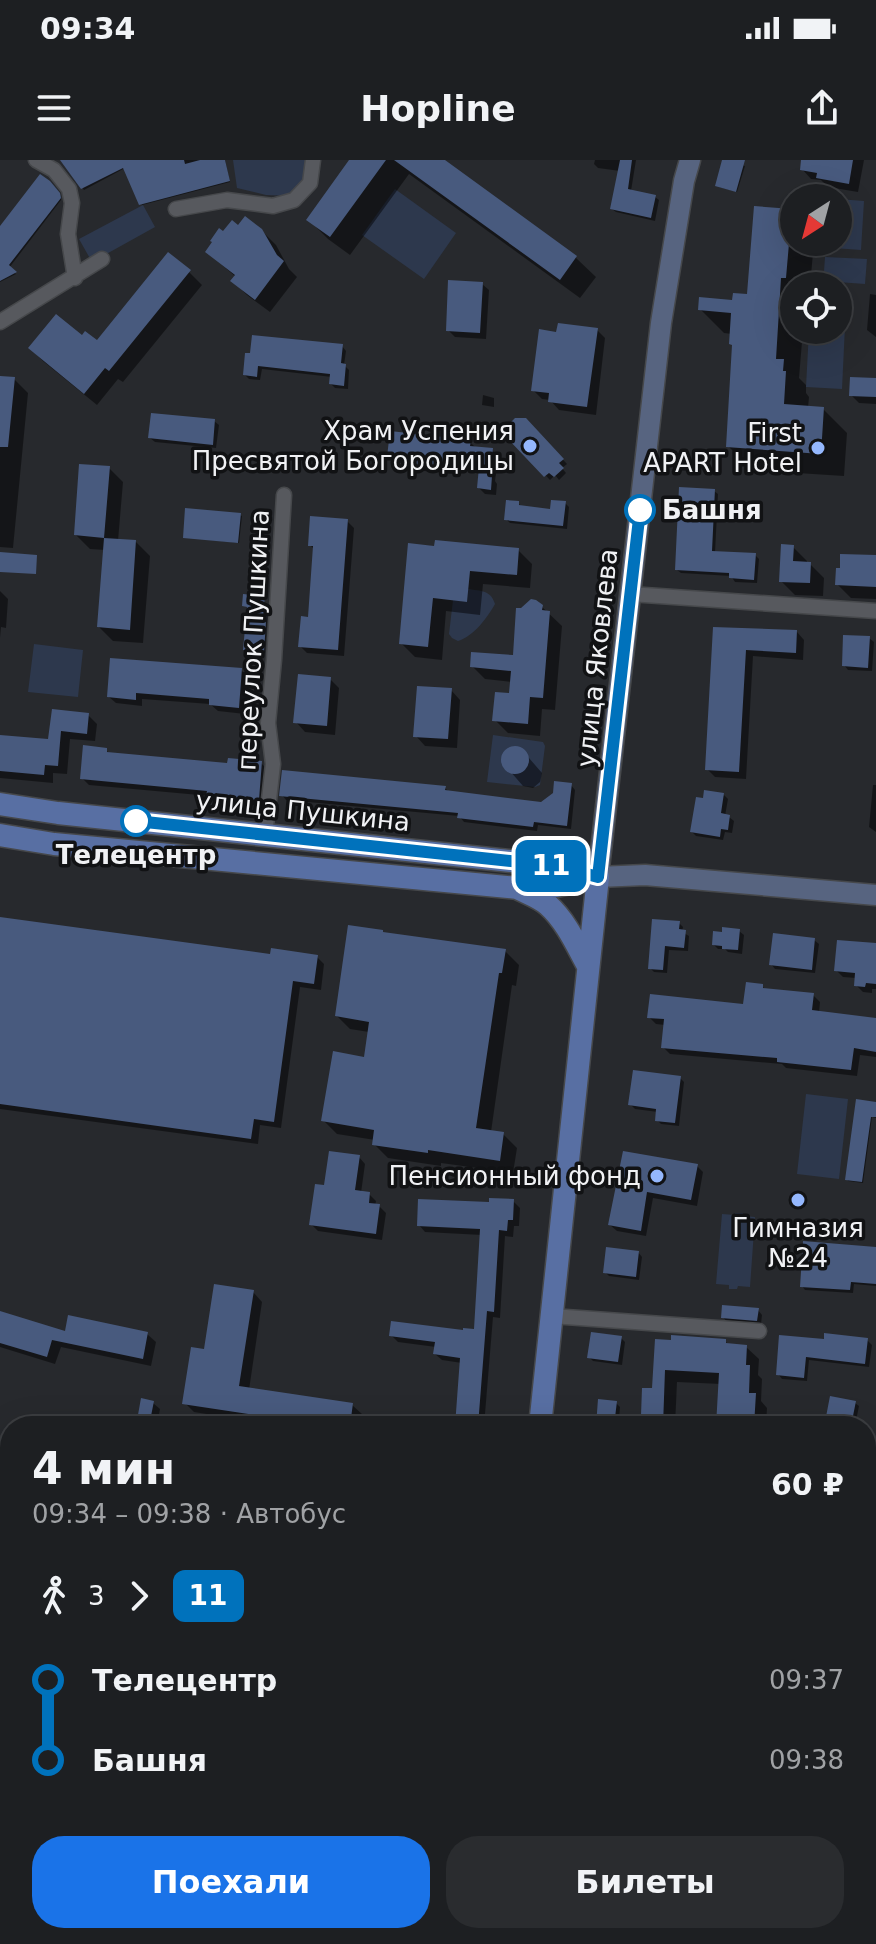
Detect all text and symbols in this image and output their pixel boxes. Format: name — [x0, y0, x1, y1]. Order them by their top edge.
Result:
text: 09:34 — [40, 11, 136, 46]
icon: menu — [32, 86, 76, 130]
icon: share — [800, 86, 844, 130]
text: Hopline — [360, 88, 516, 129]
north arrow — [780, 184, 852, 256]
map controls — [780, 184, 852, 344]
button: locate — [780, 272, 852, 344]
place label: Храм Успения Пресвятой Богородицы — [192, 416, 514, 476]
place label: First APART Hotel — [643, 418, 802, 478]
marker: Храм Успения Пресвятой Богородицы — [521, 437, 539, 455]
marker: First APART Hotel — [809, 439, 827, 457]
marker: Башня — [625, 495, 655, 525]
place label: Башня — [662, 495, 762, 525]
street label: переулок Пушкина — [231, 509, 275, 771]
street label: улица Яковлева — [571, 547, 623, 769]
street label: улица Пушкина — [194, 785, 412, 837]
marker: Телецентр — [121, 806, 151, 836]
place label: Телецентр — [56, 840, 216, 870]
line badge: 11 — [515, 840, 587, 892]
text: 11 — [532, 849, 570, 882]
place label: Пенсионный фонд — [389, 1161, 641, 1191]
marker: Пенсионный фонд — [648, 1167, 666, 1185]
marker: Гимназия №24 — [789, 1191, 807, 1209]
place label: Гимназия №24 — [732, 1213, 864, 1273]
text: 4 мин — [32, 1443, 175, 1494]
text: 60 ₽ — [771, 1467, 844, 1502]
text: 09:34 – 09:38 · Автобус — [32, 1499, 346, 1529]
icon: walk — [32, 1574, 76, 1618]
icon: forward — [117, 1574, 161, 1618]
text: 11 — [189, 1579, 228, 1612]
text: 3 — [88, 1581, 105, 1611]
text: Телецентр — [92, 1663, 277, 1698]
text: 09:37 — [769, 1665, 844, 1695]
text: Башня — [92, 1743, 207, 1778]
text: 09:38 — [769, 1745, 844, 1775]
button: Поехали — [32, 1836, 430, 1928]
button: Билеты — [446, 1836, 844, 1928]

